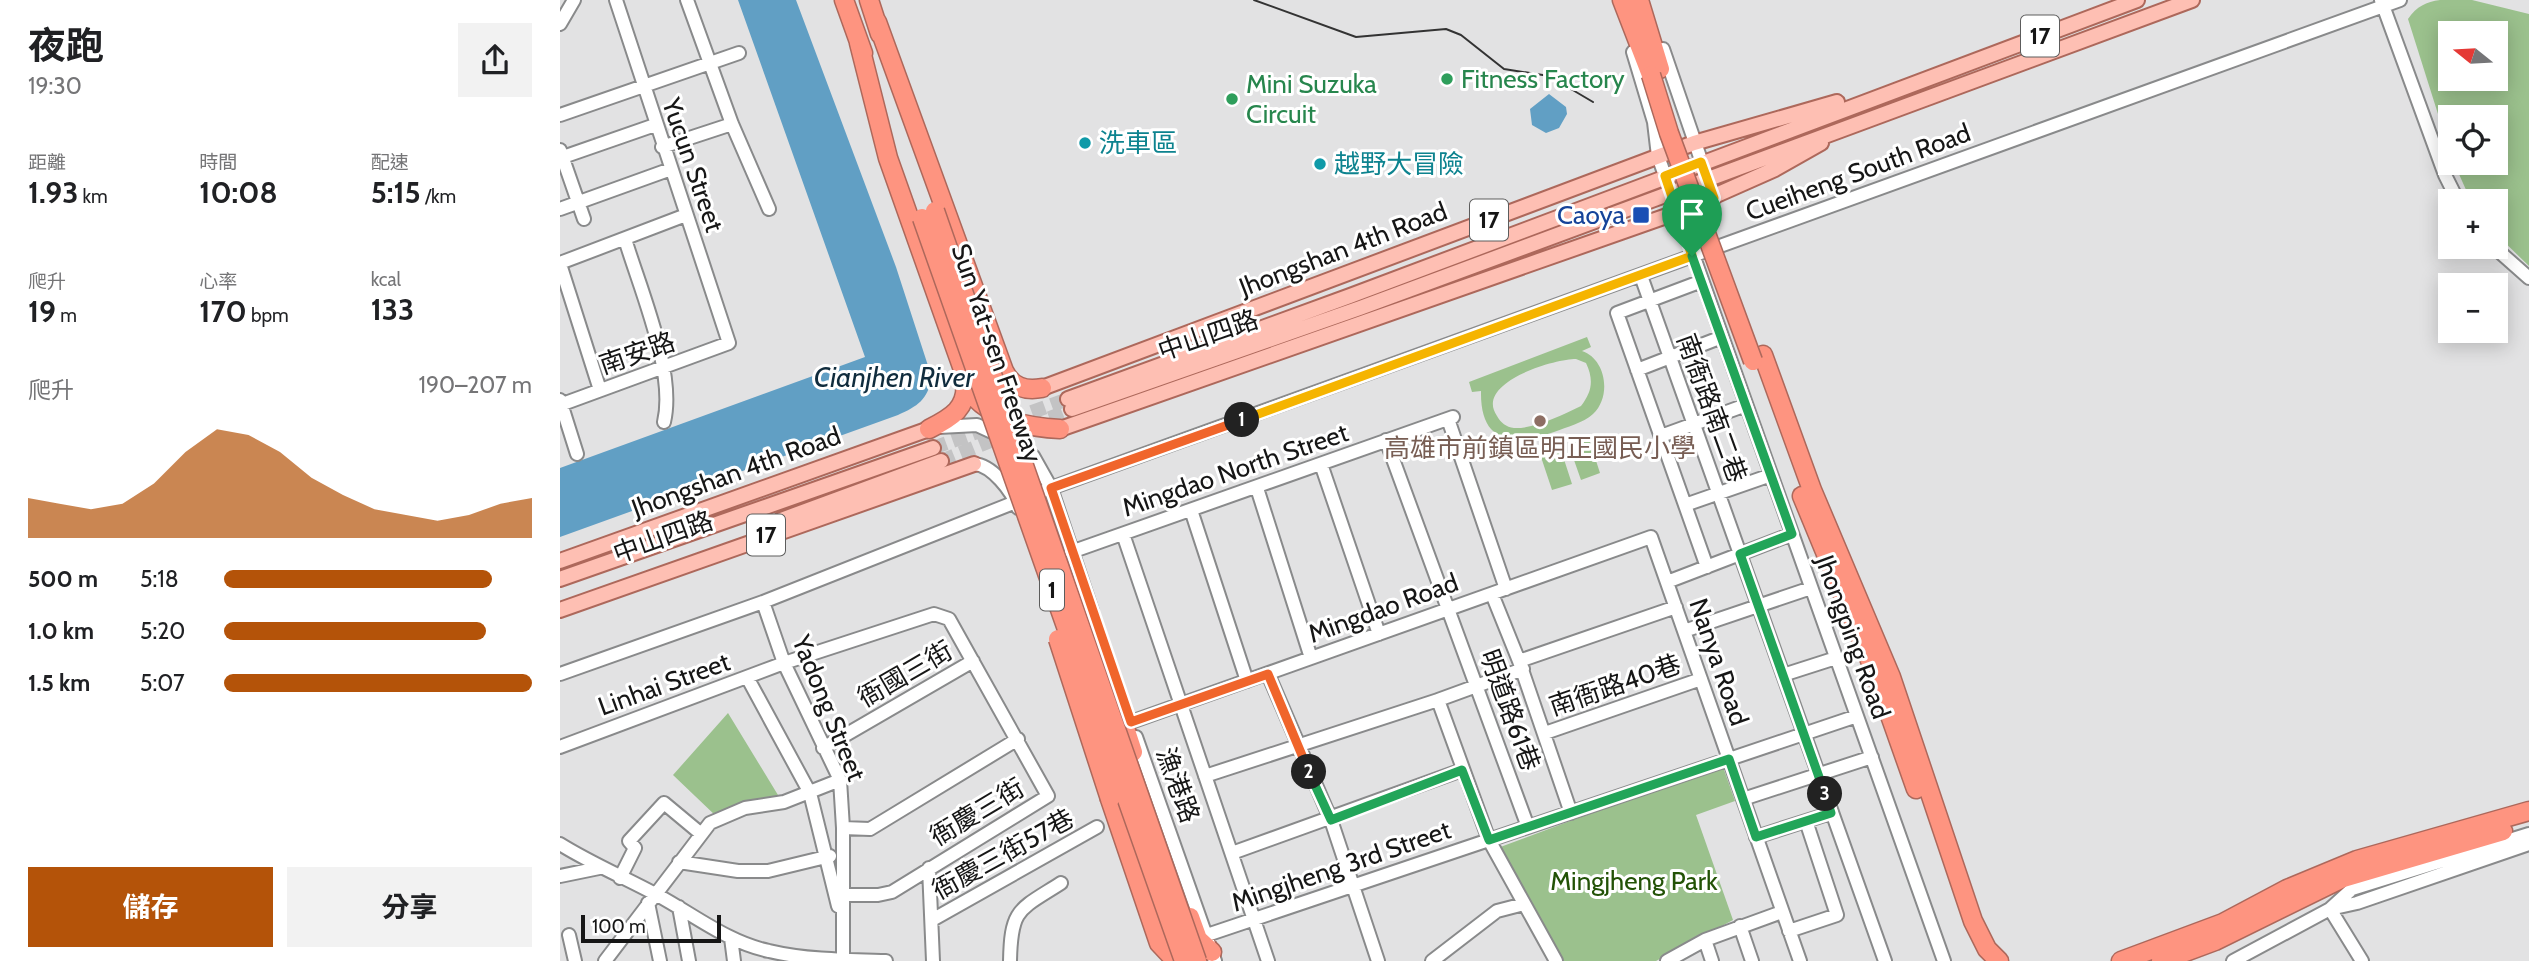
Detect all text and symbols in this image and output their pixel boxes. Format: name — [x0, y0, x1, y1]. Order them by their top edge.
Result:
road number: 17 — [2021, 16, 2059, 56]
north arrow — [2438, 21, 2508, 91]
map controls — [2438, 21, 2508, 343]
text: 夜跑 — [28, 22, 104, 69]
button: share — [458, 23, 532, 97]
place label: Fitness Factory — [1461, 63, 1625, 95]
place label: Mini Suzuka Circuit — [1246, 68, 1377, 130]
marker: Fitness Factory — [1439, 71, 1455, 87]
text: 19:30 — [28, 72, 82, 100]
marker: Mini Suzuka Circuit — [1224, 91, 1240, 107]
street label: Yucun Street — [655, 93, 731, 236]
button: locate — [2438, 105, 2508, 175]
street label: Cueiheng South Road — [1741, 116, 1975, 228]
place label: 洗車區 — [1099, 127, 1177, 159]
marker: 洗車區 — [1077, 135, 1093, 151]
place label: 越野大冒險 — [1334, 148, 1464, 180]
text: 距離 — [28, 151, 66, 174]
text: 時間 — [199, 151, 237, 174]
text: 配速 — [371, 151, 409, 174]
marker: 越野大冒險 — [1312, 156, 1328, 172]
text: 1.93 — [28, 174, 78, 211]
text: 10:08 — [199, 174, 278, 211]
text: 5:15 — [371, 174, 421, 211]
pin — [1662, 184, 1722, 256]
text: km — [78, 185, 108, 208]
text: /km — [421, 185, 456, 208]
button: + — [2438, 189, 2508, 259]
street label: Jhongshan 4th Road — [1234, 195, 1451, 304]
icon: arrive — [1673, 195, 1711, 233]
place label: Caoya — [1557, 199, 1626, 231]
road number: 17 — [1470, 200, 1508, 240]
marker: Caoya — [1631, 205, 1651, 225]
street label: Sun Yat-sen Freeway — [945, 239, 1049, 467]
text: kcal — [371, 268, 401, 291]
text: 爬升 — [28, 270, 66, 293]
text: 心率 — [199, 270, 237, 293]
button: − — [2438, 273, 2508, 343]
text: 133 — [371, 291, 414, 328]
text: 19 — [28, 293, 56, 330]
text: 170 — [199, 293, 247, 330]
street label: 中山四路 — [1154, 303, 1262, 367]
text: m — [56, 304, 77, 327]
text: bpm — [247, 304, 289, 327]
street label: 南安路 — [595, 325, 679, 381]
street label: 南衙路南二巷 — [1670, 329, 1754, 487]
water label: Cianjhen River — [814, 360, 976, 394]
text: 190–207 m — [418, 371, 532, 399]
text: 爬升 — [28, 376, 74, 404]
pin: 1 — [1224, 402, 1260, 438]
text: 1 — [1238, 408, 1245, 431]
marker: 高雄市前鎮區明正國民小學 — [1532, 413, 1548, 429]
street label: Mingdao North Street — [1118, 416, 1352, 524]
street label: Jhongshan 4th Road — [626, 419, 845, 525]
place label: 高雄市前鎮區明正國民小學 — [1384, 432, 1696, 464]
street label: 中山四路 — [609, 504, 717, 570]
road number: 17 — [747, 514, 785, 556]
street label: Jhongping Road — [1808, 550, 1897, 723]
text: 500 m — [28, 565, 98, 593]
text: 5:18 — [140, 565, 179, 593]
street label: Mingdao Road — [1304, 566, 1462, 650]
road number: 1 — [1040, 570, 1064, 610]
street label: Nanya Road — [1682, 594, 1756, 730]
text: 1.0 km — [28, 617, 94, 645]
text: 5:20 — [140, 617, 185, 645]
street label: Yadong Street — [785, 630, 873, 786]
street label: 衙國三街 — [852, 634, 958, 714]
street label: Linhai Street — [594, 645, 734, 723]
street label: 明道路61巷 — [1473, 645, 1547, 775]
street label: 南衙路40巷 — [1545, 648, 1685, 722]
text: 1.5 km — [28, 669, 90, 697]
text: 5:07 — [140, 669, 185, 697]
street label: 漁港路 — [1150, 743, 1206, 827]
pin: 2 — [1292, 754, 1326, 790]
text: 2 — [1303, 760, 1314, 783]
street label: 衙慶三街 — [924, 771, 1030, 853]
pin: 3 — [1808, 776, 1842, 812]
text: 3 — [1819, 782, 1830, 805]
street label: 衙慶三街57巷 — [927, 802, 1079, 906]
street label: Mingjheng 3rd Street — [1227, 813, 1455, 919]
park label: Mingjheng Park — [1550, 865, 1718, 897]
button: 儲存 — [28, 867, 273, 947]
button: 分享 — [287, 867, 532, 947]
scale bar — [581, 912, 721, 944]
text: 100 m — [592, 915, 646, 938]

